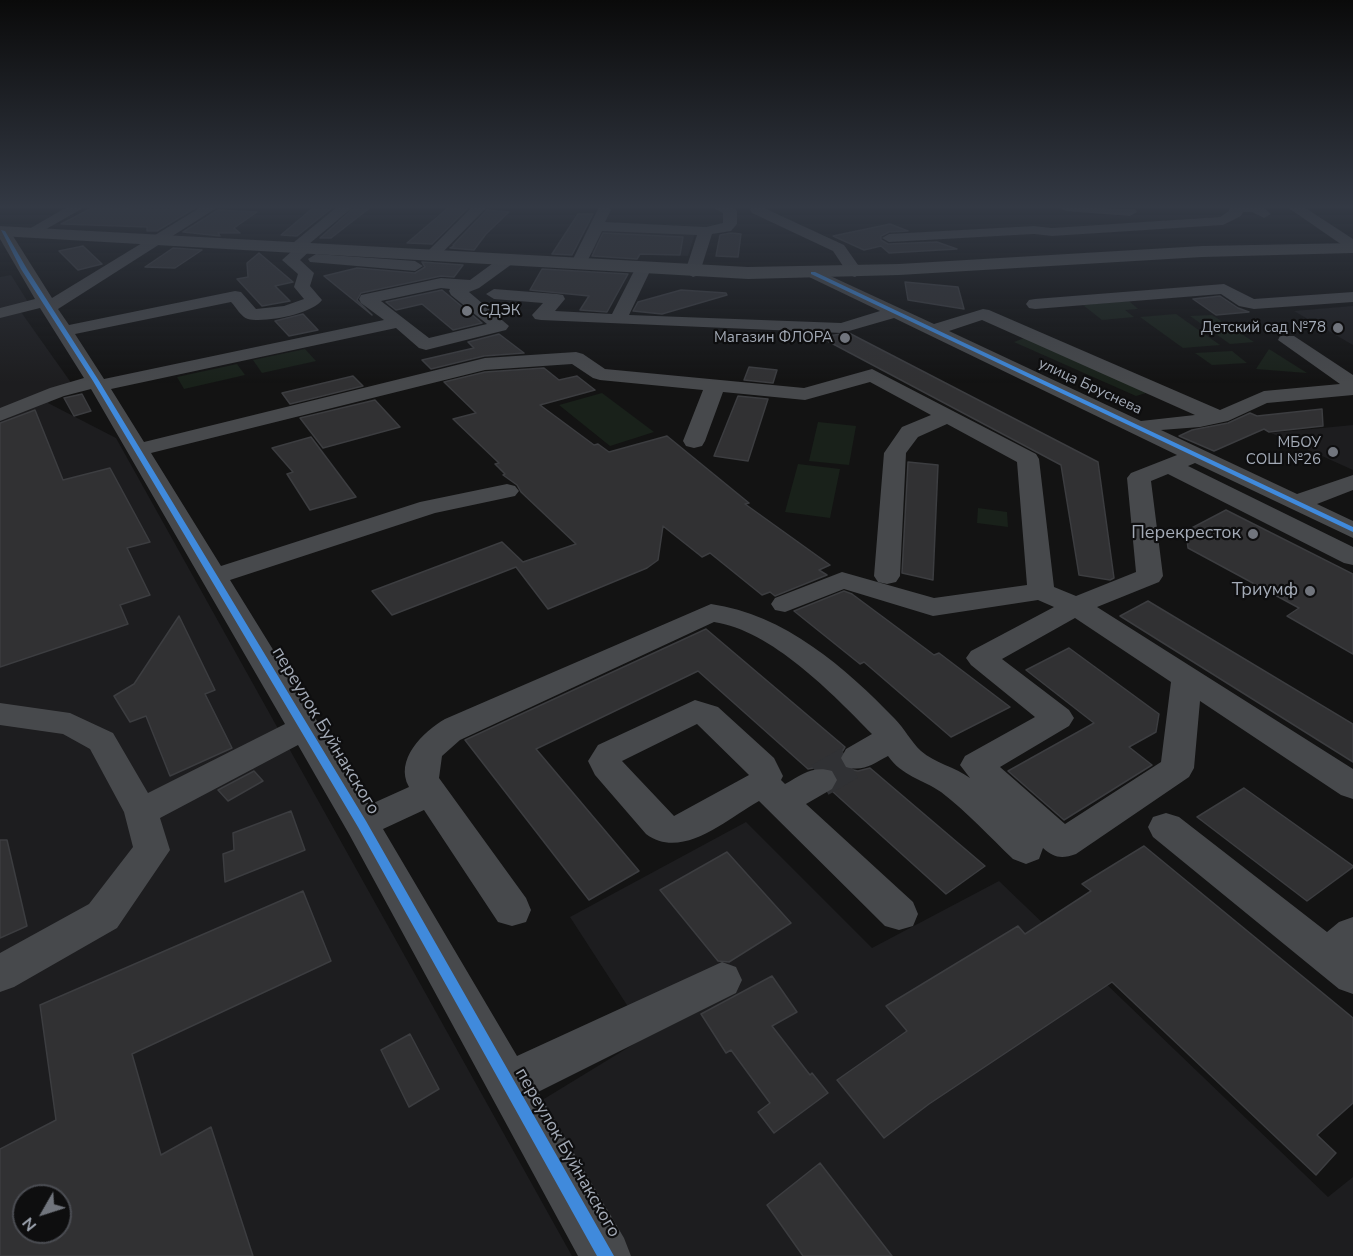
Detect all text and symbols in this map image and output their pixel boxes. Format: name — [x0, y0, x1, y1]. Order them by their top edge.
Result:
place label: СДЭК — [479, 302, 520, 320]
marker: СДЭК — [460, 304, 474, 318]
place label: Детский сад №78 — [1201, 319, 1326, 337]
marker: Детский сад №78 — [1331, 321, 1345, 335]
place label: Магазин ФЛОРА — [714, 329, 833, 347]
marker: Магазин ФЛОРА — [838, 331, 852, 345]
street label: улица Бруснева — [1035, 355, 1145, 419]
place label: МБОУ СОШ №26 — [1246, 434, 1321, 469]
marker: МБОУ СОШ №26 — [1326, 445, 1340, 459]
place label: Перекресток — [1131, 523, 1241, 545]
marker: Перекресток — [1246, 527, 1260, 541]
place label: Триумф — [1232, 580, 1298, 602]
marker: Триумф — [1303, 584, 1317, 598]
street label: переулок Буйнакского — [266, 643, 384, 819]
street label: переулок Буйнакского — [510, 1065, 624, 1241]
north arrow — [12, 1184, 72, 1244]
text: N — [17, 1212, 42, 1236]

